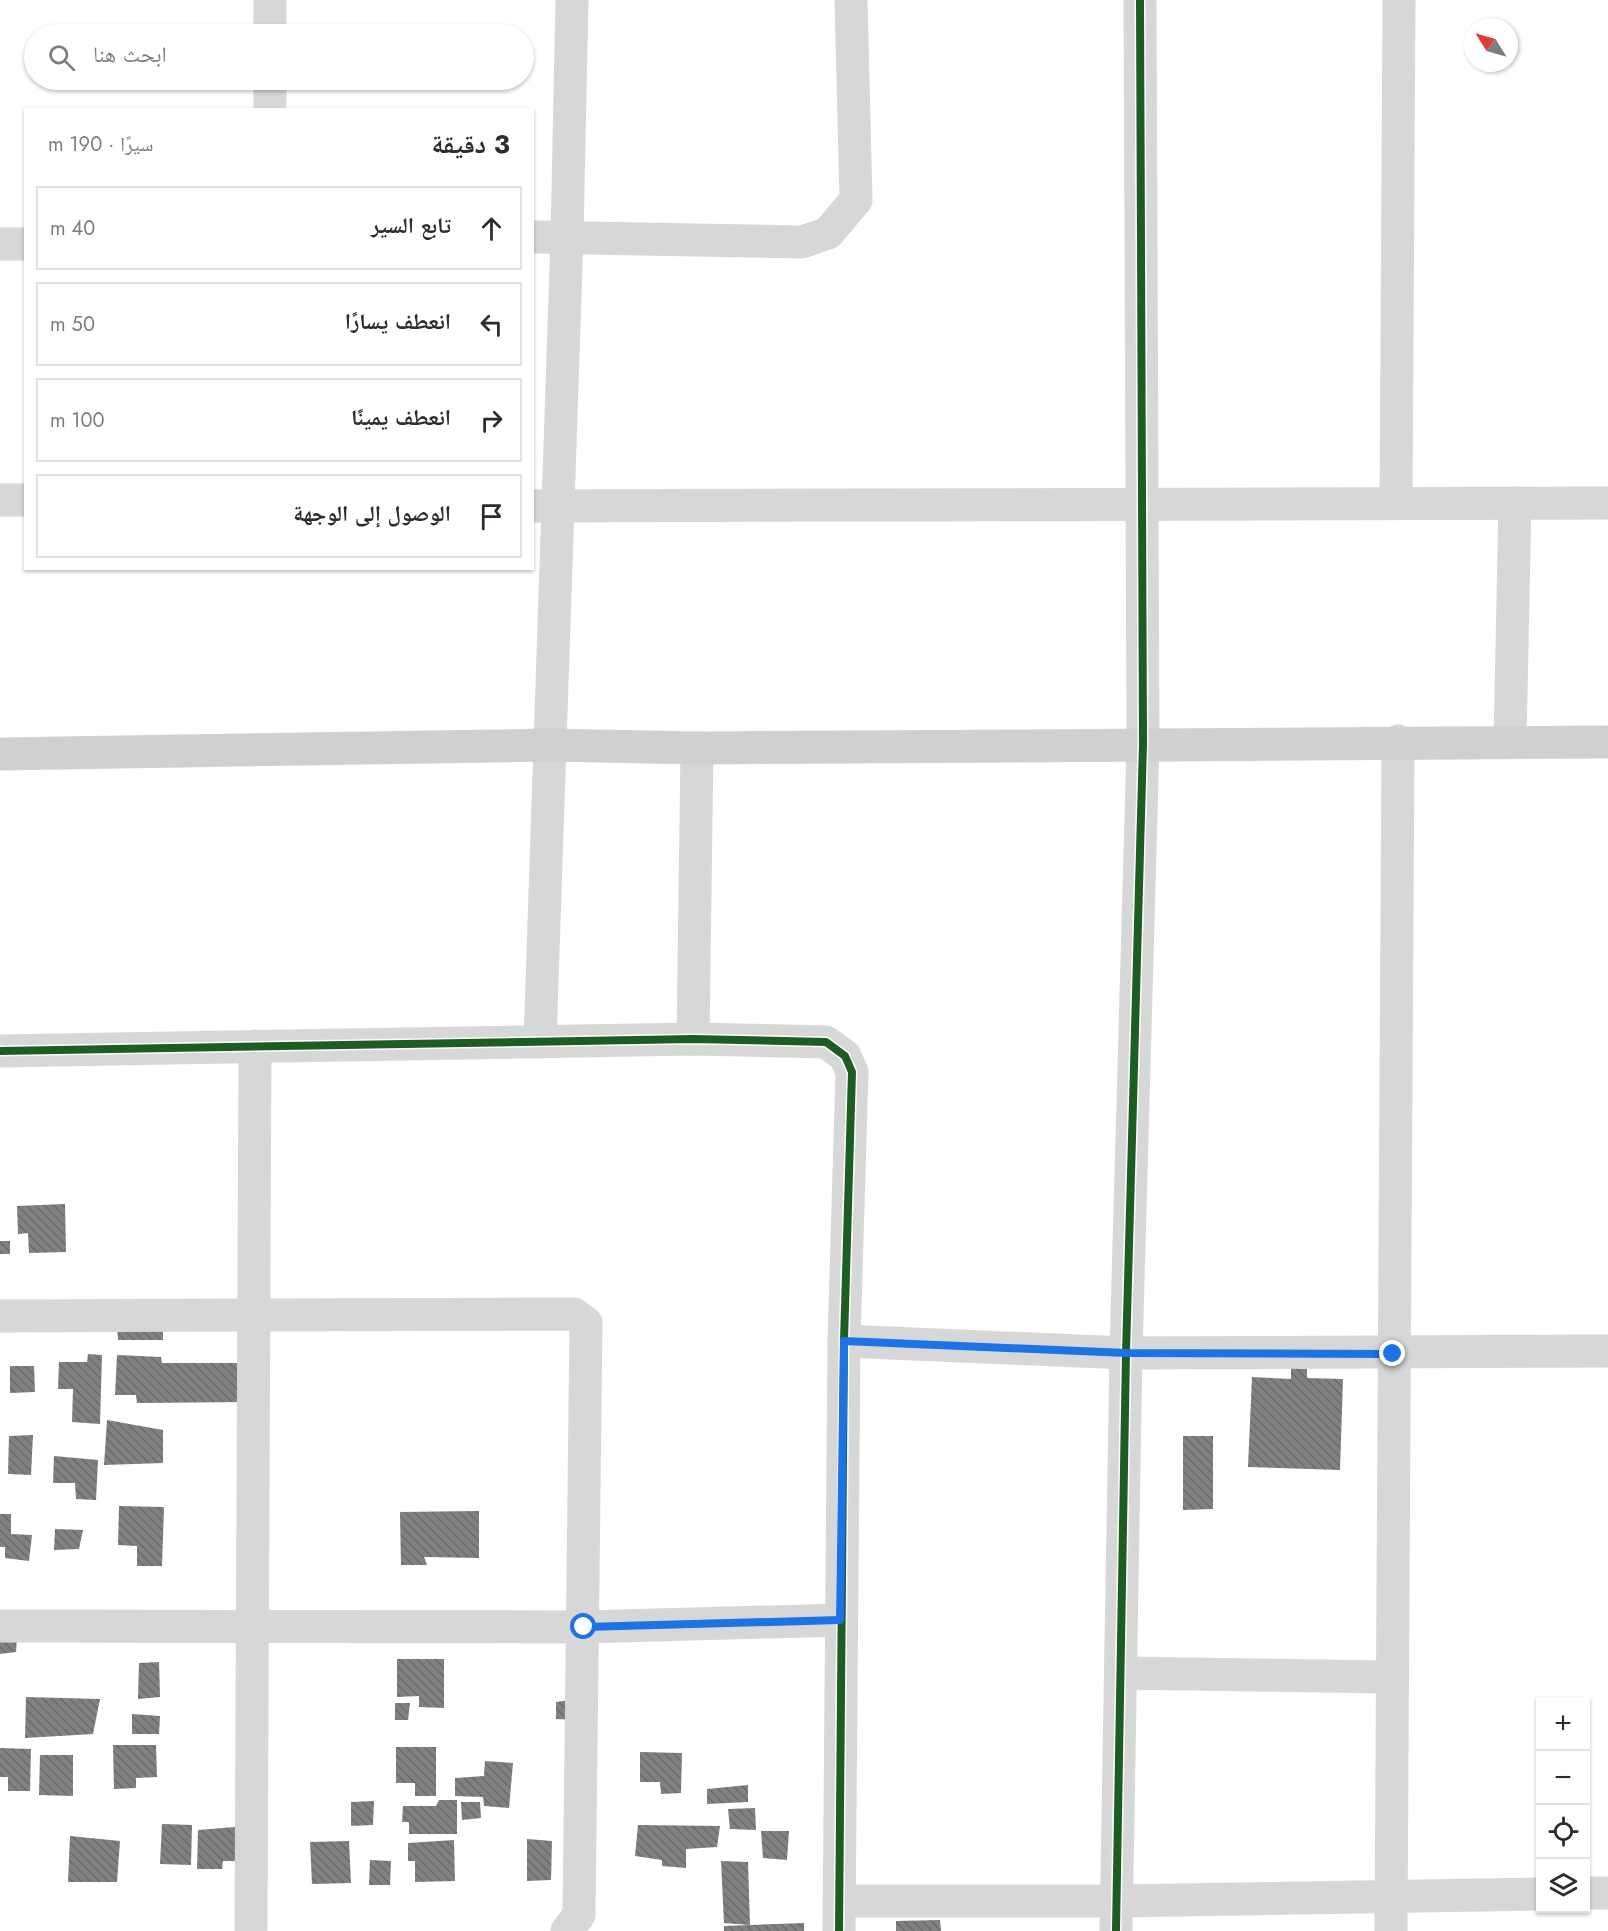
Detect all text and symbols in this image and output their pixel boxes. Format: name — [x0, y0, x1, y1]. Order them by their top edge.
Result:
north arrow — [1464, 18, 1518, 72]
search box — [24, 24, 534, 90]
text: ابحث هنا — [93, 38, 167, 70]
icon: search — [45, 41, 78, 74]
text: 3 دقيقة — [431, 125, 510, 163]
text: سيرًا · 190 m — [48, 130, 153, 159]
text: تابع السير — [371, 209, 451, 241]
icon: ahead — [475, 212, 508, 245]
text: 40 m — [50, 214, 95, 243]
text: انعطف يسارًا — [345, 305, 451, 337]
icon: left — [475, 308, 508, 341]
text: 50 m — [50, 310, 95, 339]
text: انعطف يمينًا — [351, 401, 451, 433]
icon: right — [475, 404, 508, 437]
text: 100 m — [50, 406, 105, 435]
text: الوصول إلى الوجهة — [293, 497, 451, 529]
icon: arrive — [475, 500, 508, 533]
route end — [1379, 1340, 1405, 1366]
route start — [570, 1613, 596, 1639]
map controls — [1536, 1697, 1590, 1913]
button: + — [1536, 1697, 1590, 1751]
button: − — [1536, 1751, 1590, 1805]
button: locate — [1536, 1805, 1590, 1859]
button: layers — [1536, 1859, 1590, 1913]

